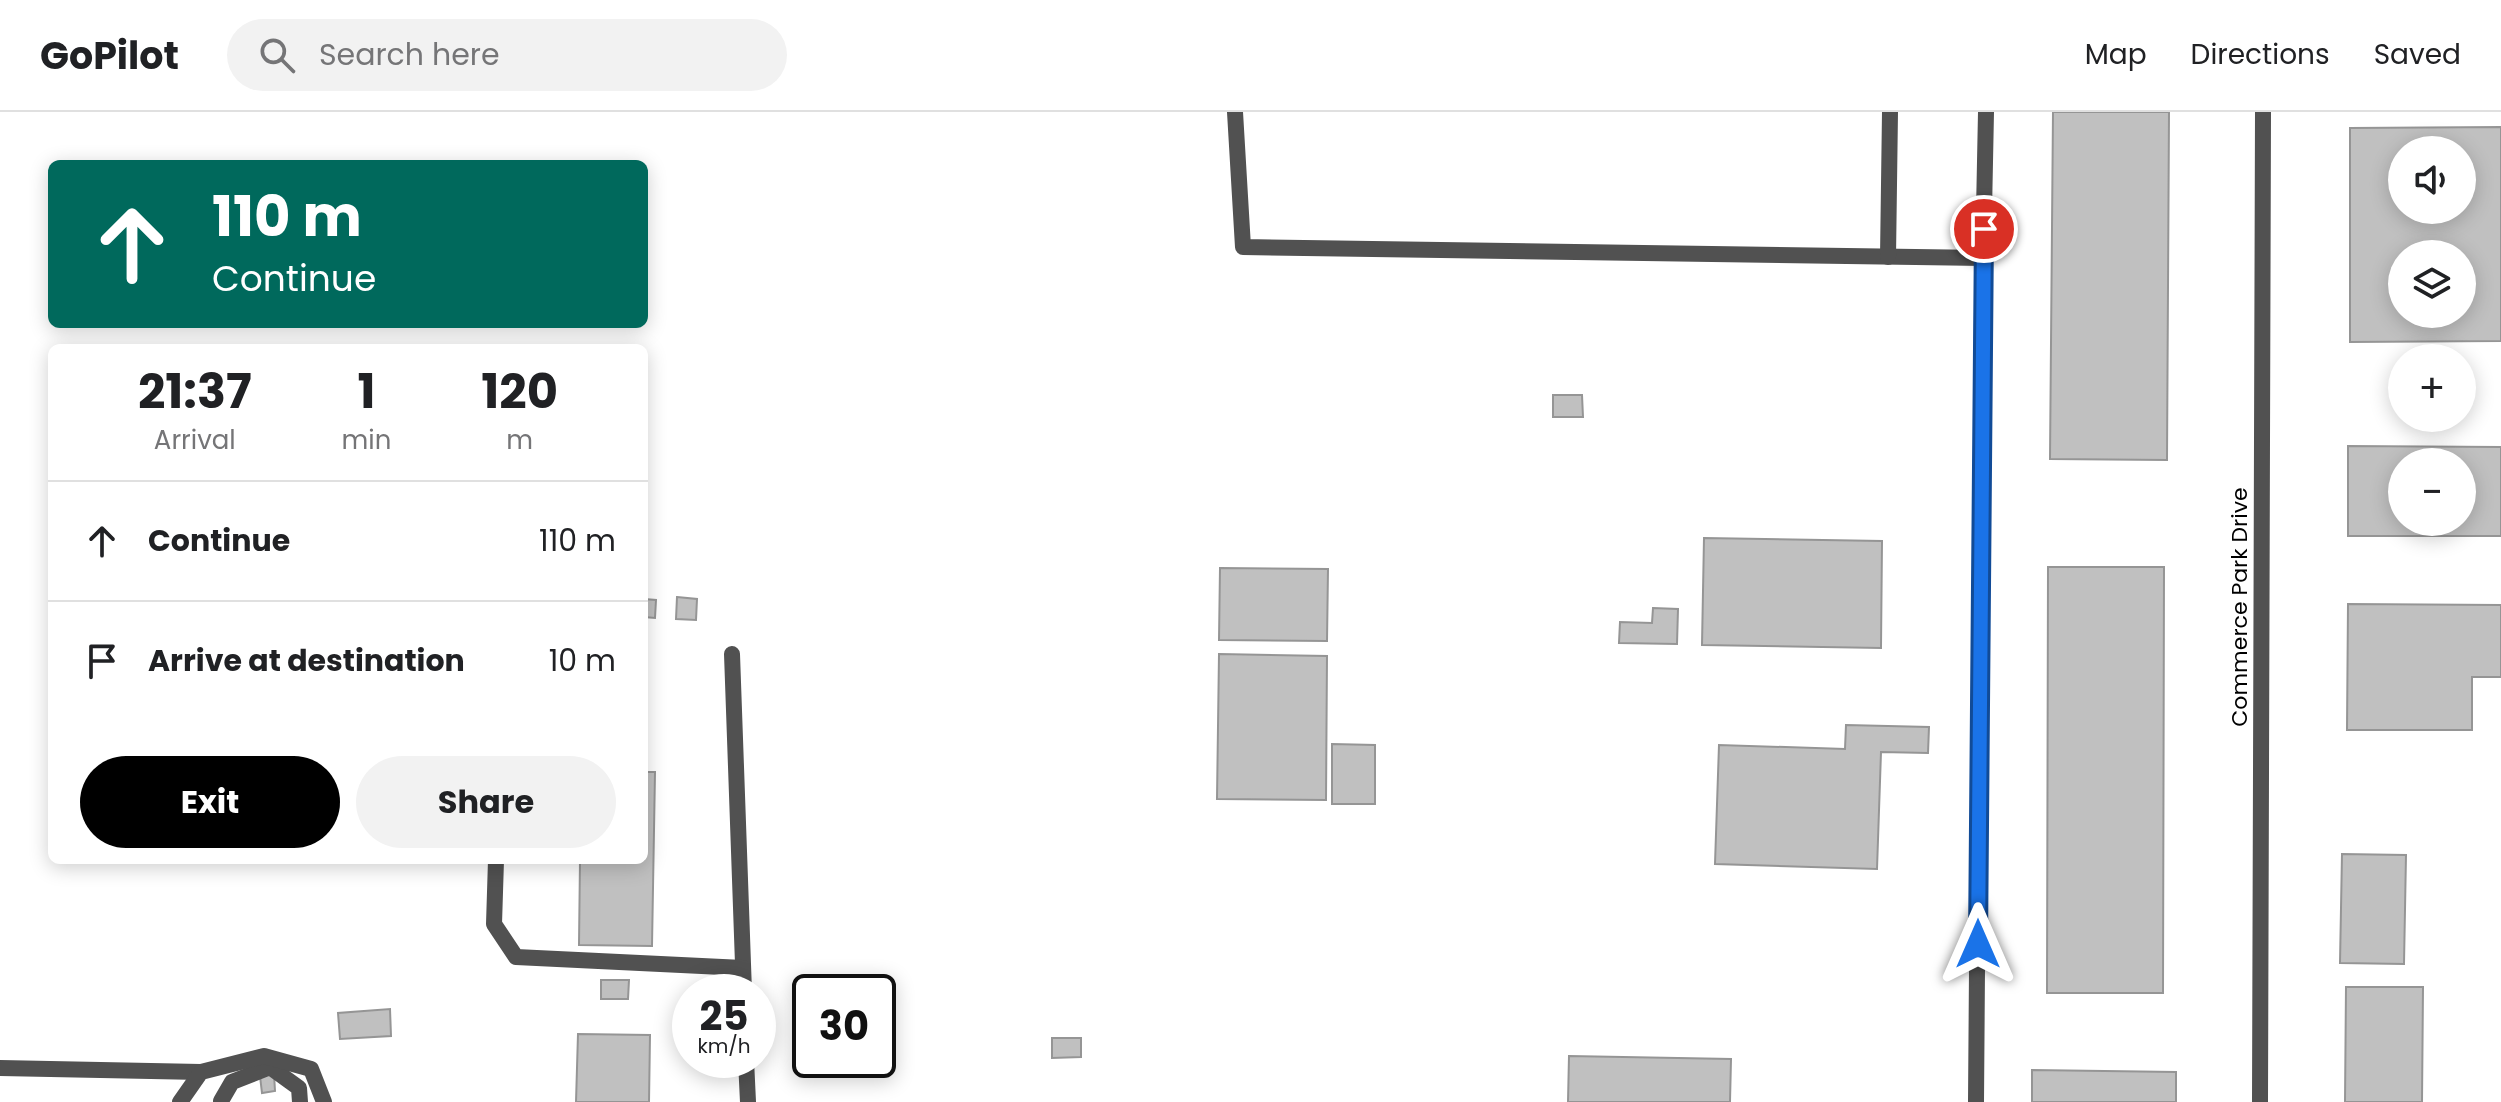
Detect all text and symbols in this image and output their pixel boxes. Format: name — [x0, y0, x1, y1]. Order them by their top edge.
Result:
search box — [227, 19, 787, 91]
text: GoPilot — [40, 29, 179, 82]
icon: search — [255, 33, 299, 77]
text: Search here — [319, 33, 500, 76]
text: Map — [2085, 35, 2147, 74]
text: Directions — [2191, 35, 2330, 74]
text: Saved — [2374, 35, 2461, 74]
map controls — [2388, 136, 2476, 536]
button: sound — [2388, 136, 2476, 224]
text: 110 m — [212, 177, 362, 256]
icon: ahead — [80, 192, 184, 296]
pin — [1950, 195, 2018, 263]
icon: arrive — [1962, 207, 2006, 251]
button: layers — [2388, 240, 2476, 328]
text: Continue — [212, 253, 376, 304]
button: + — [2388, 344, 2476, 432]
text: 21:37 — [138, 358, 252, 425]
text: 1 — [357, 358, 376, 425]
text: 120 — [481, 358, 558, 425]
text: Arrival — [154, 422, 236, 458]
text: min — [342, 422, 391, 458]
text: m — [506, 422, 533, 458]
button: − — [2388, 448, 2476, 536]
street label: Commerce Park Drive — [2224, 487, 2255, 727]
icon: ahead — [80, 519, 124, 563]
text: Continue — [148, 519, 290, 562]
text: 110 m — [539, 519, 616, 562]
icon: arrive — [80, 639, 124, 683]
text: Arrive at destination — [148, 639, 465, 682]
text: 10 m — [549, 639, 616, 682]
button: Exit — [80, 756, 340, 848]
button: Share — [356, 756, 616, 848]
position arrow — [1936, 902, 2020, 986]
speed limit sign: 30 — [792, 974, 896, 1078]
text: 25 — [700, 988, 748, 1044]
text: km/h — [697, 1032, 751, 1060]

